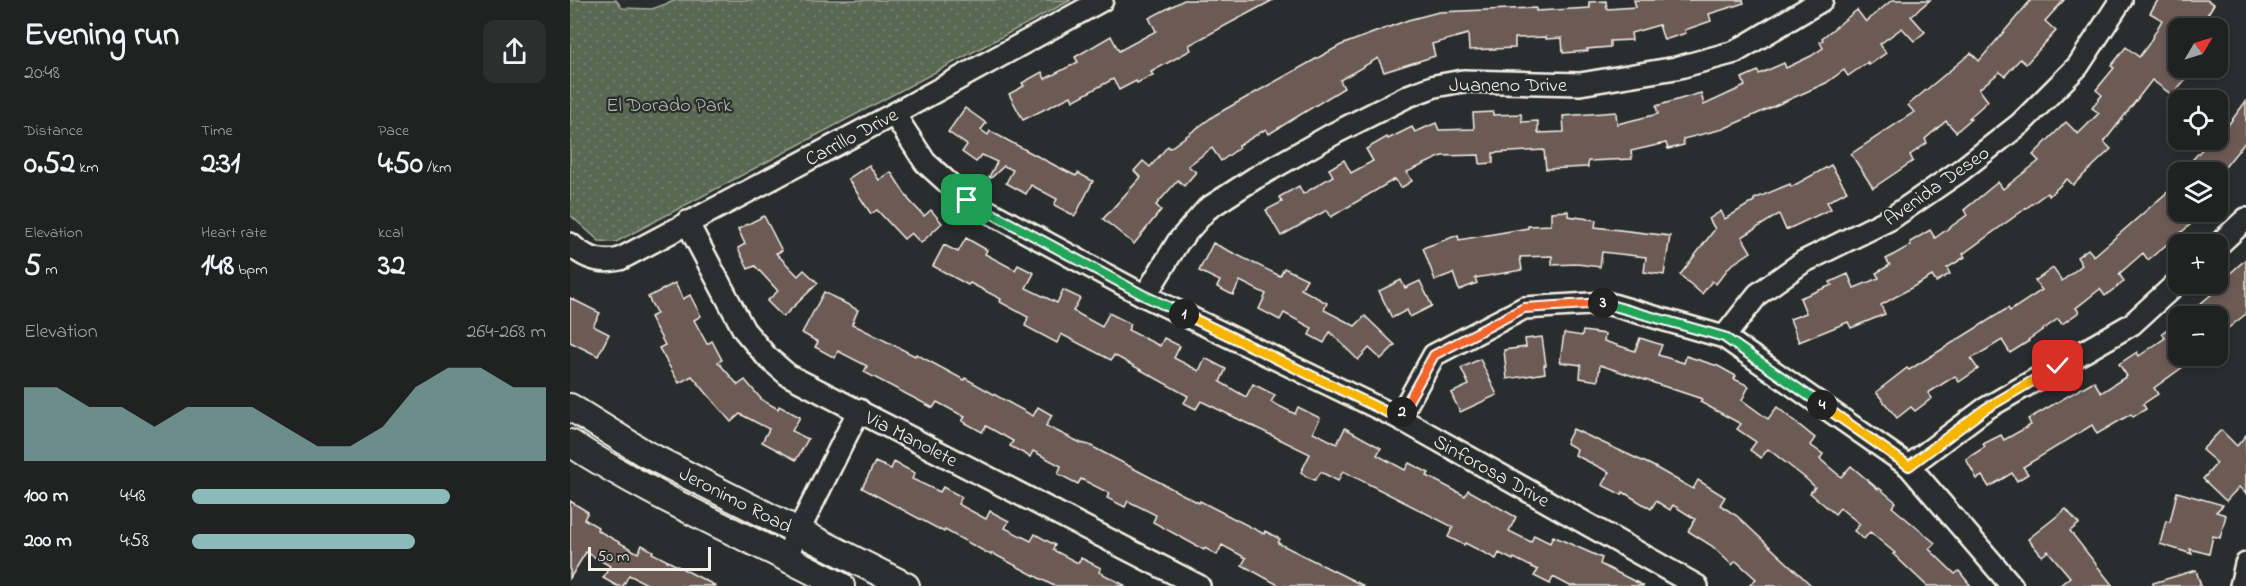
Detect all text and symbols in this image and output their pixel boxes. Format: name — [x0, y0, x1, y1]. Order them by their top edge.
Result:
text: Evening run — [24, 12, 179, 60]
north arrow — [2168, 18, 2228, 78]
map controls — [2168, 18, 2228, 366]
button: share — [483, 20, 546, 83]
text: 20:48 — [24, 59, 60, 88]
street label: Juaneno Drive — [1449, 72, 1567, 101]
button: locate — [2168, 90, 2228, 150]
park label: El Dorado Park — [606, 92, 732, 121]
street label: Carrillo Drive — [800, 102, 904, 175]
text: Distance — [24, 119, 83, 143]
text: Time — [201, 119, 233, 143]
text: Pace — [378, 119, 409, 143]
street label: Avenida Deseo — [1879, 140, 1996, 234]
text: 0.52 — [24, 143, 75, 187]
text: 2:31 — [201, 143, 240, 187]
text: 4:50 — [378, 143, 423, 187]
text: km — [75, 156, 99, 180]
text: /km — [423, 156, 451, 180]
button: layers — [2168, 162, 2228, 222]
pin — [941, 174, 992, 225]
icon: arrive — [950, 183, 983, 216]
text: Elevation — [24, 221, 83, 245]
text: Heart rate — [201, 221, 267, 245]
text: kcal — [378, 221, 403, 245]
button: + — [2168, 234, 2228, 294]
text: 5 — [24, 245, 41, 289]
text: 148 — [201, 245, 234, 289]
text: 32 — [378, 245, 405, 289]
text: m — [41, 258, 58, 282]
text: bpm — [234, 258, 268, 282]
pin: 3 — [1588, 288, 1618, 318]
text: 3 — [1600, 291, 1606, 315]
pin: 1 — [1169, 299, 1199, 329]
text: 1 — [1181, 302, 1187, 326]
button: − — [2168, 306, 2228, 366]
text: Elevation — [24, 318, 98, 347]
text: 264–268 m — [467, 318, 546, 347]
pin — [2032, 340, 2083, 391]
icon: check — [2041, 349, 2074, 382]
pin: 4 — [1807, 390, 1837, 420]
text: 4 — [1819, 393, 1825, 417]
pin: 2 — [1387, 397, 1417, 427]
text: 2 — [1398, 400, 1406, 424]
street label: Via Manolete — [859, 404, 962, 476]
street label: Sinforosa Drive — [1427, 428, 1554, 516]
street label: Jeronimo Road — [673, 460, 796, 542]
text: 100 m — [24, 482, 68, 511]
text: 4:48 — [120, 482, 146, 511]
text: 200 m — [24, 527, 72, 556]
text: 4:58 — [120, 527, 149, 556]
scale bar — [588, 544, 711, 572]
text: 50 m — [597, 545, 629, 569]

